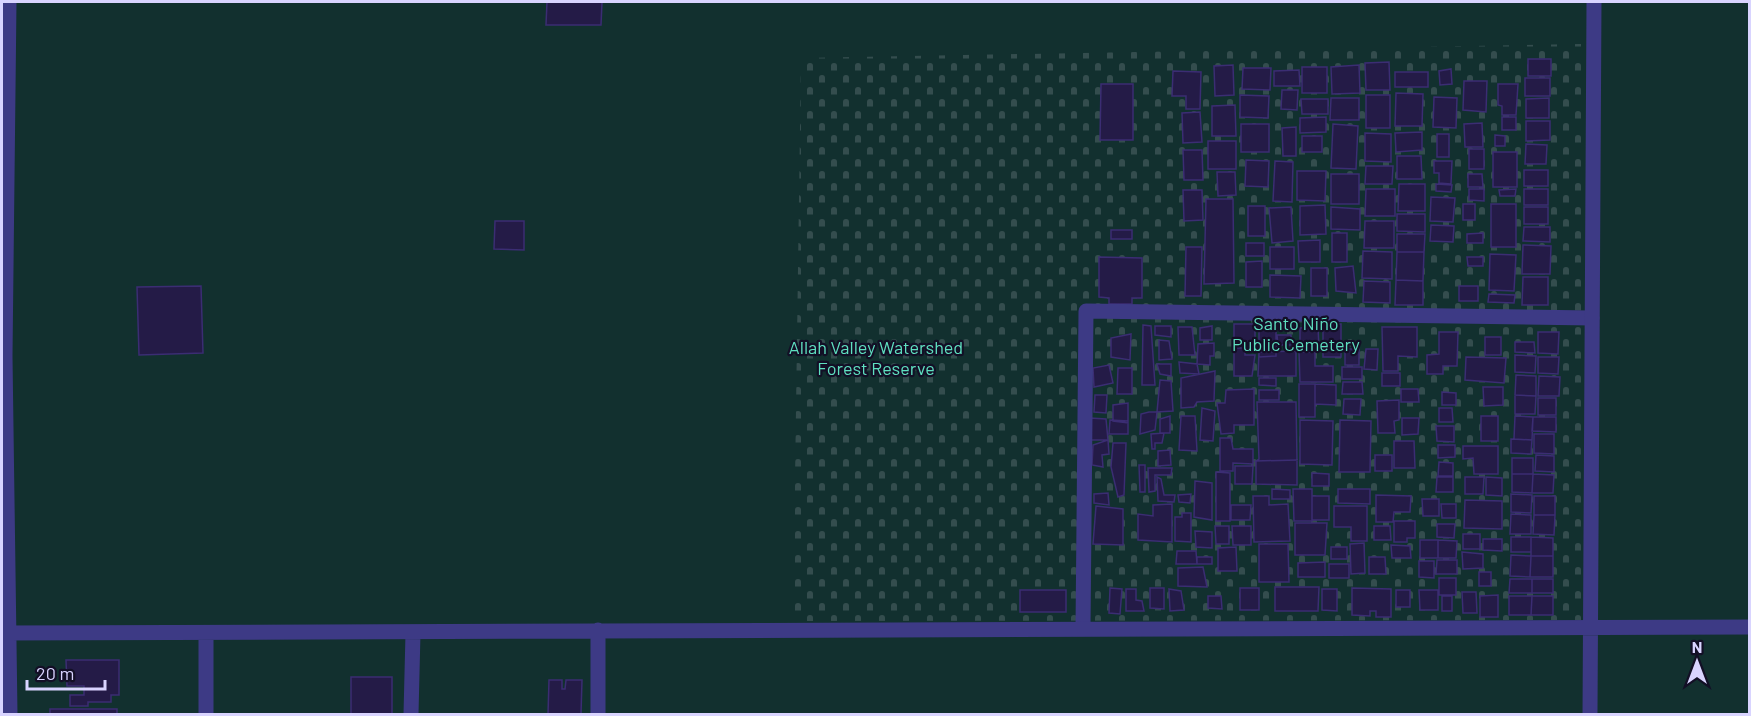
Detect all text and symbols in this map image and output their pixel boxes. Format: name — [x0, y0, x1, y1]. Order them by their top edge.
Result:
park label: Santo Niño Public Cemetery — [1232, 312, 1360, 355]
park label: Allah Valley Watershed Forest Reserve — [789, 336, 963, 379]
north arrow — [1667, 632, 1727, 692]
text: N — [1692, 637, 1702, 656]
scale bar — [27, 653, 105, 691]
text: 20 m — [36, 662, 74, 684]

